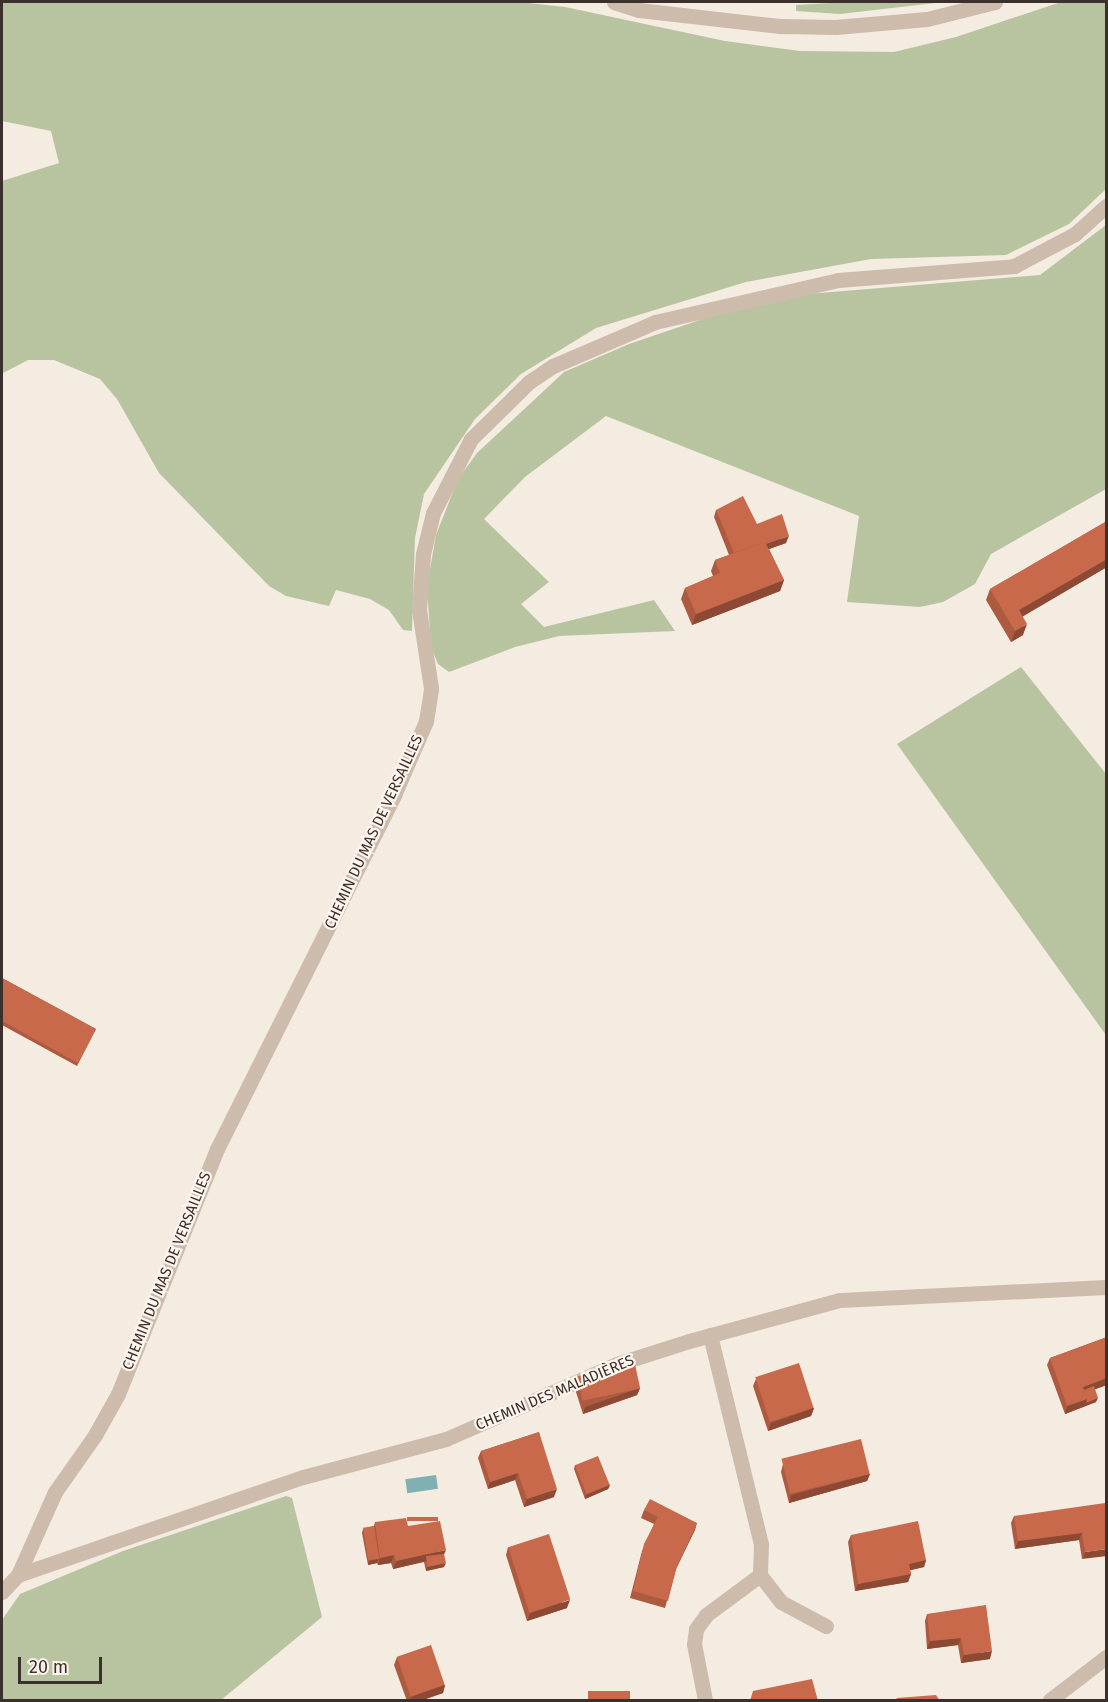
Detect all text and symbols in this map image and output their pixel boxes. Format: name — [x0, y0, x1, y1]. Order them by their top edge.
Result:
street label: CHEMIN DU MAS DE VERSAILLES — [321, 732, 427, 932]
street label: CHEMIN DU MAS DE VERSAILLES — [119, 1169, 215, 1373]
street label: CHEMIN DES MALADIÈRES — [473, 1351, 637, 1435]
scale bar — [21, 1645, 105, 1683]
text: 20 m — [29, 1656, 68, 1678]

